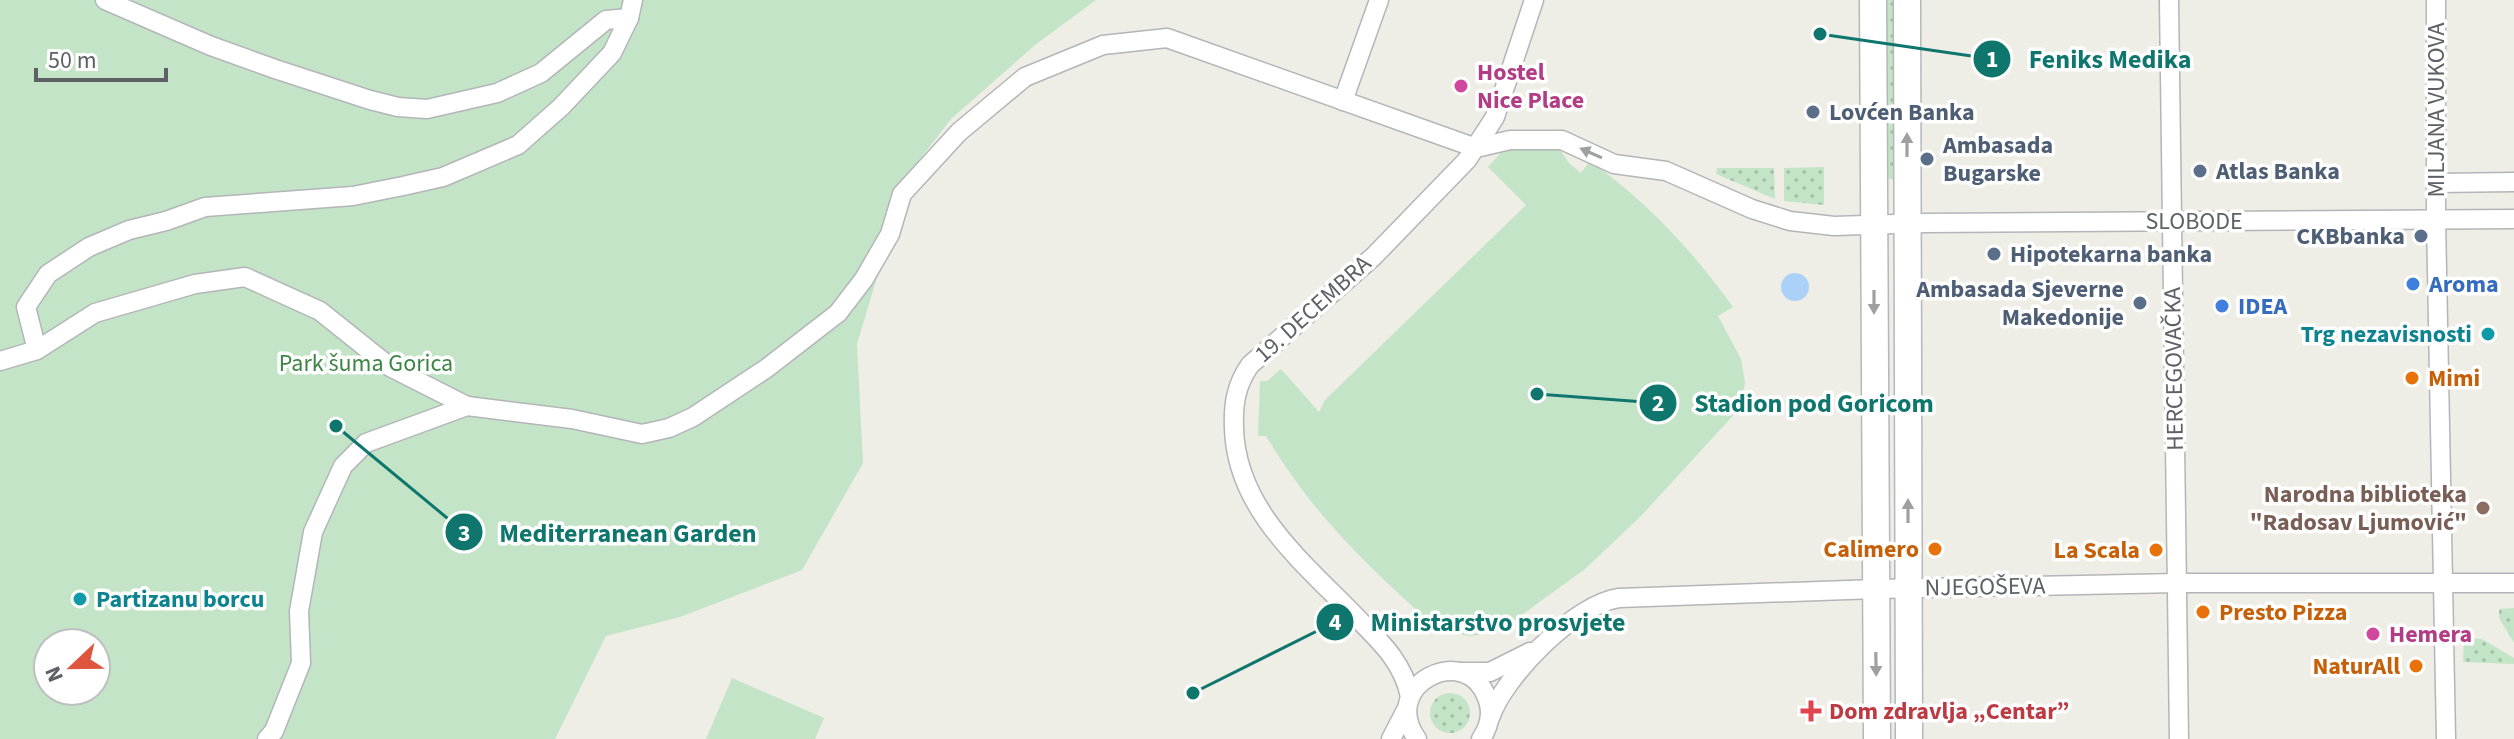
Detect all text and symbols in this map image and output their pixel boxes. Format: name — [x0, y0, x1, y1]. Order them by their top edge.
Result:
street label: MILJANA VUKOVA — [2419, 22, 2454, 198]
scale bar — [36, 32, 166, 82]
callout: Feniks Medika — [1972, 34, 2207, 84]
text: Feniks Medika — [2029, 41, 2191, 78]
text: 1 — [1986, 42, 1998, 77]
text: 50 m — [48, 43, 97, 78]
place label: Hostel Nice Place — [1477, 55, 1584, 118]
marker: Hostel Nice Place — [1452, 77, 1470, 95]
place label: Lovćen Banka — [1829, 95, 1975, 130]
marker: Lovćen Banka — [1804, 103, 1822, 121]
place label: Ambasada Bugarske — [1942, 128, 2053, 191]
one-way arrow — [1901, 132, 1913, 157]
one-way arrow — [1579, 146, 1602, 160]
marker: Ambasada Bugarske — [1918, 150, 1936, 168]
place label: Atlas Banka — [2215, 154, 2340, 189]
marker: Atlas Banka — [2191, 162, 2209, 180]
street label: SLOBODE — [2145, 204, 2243, 239]
place label: CKBbanka — [2296, 219, 2405, 254]
marker: CKBbanka — [2412, 227, 2430, 245]
place label: Hipotekarna banka — [2010, 237, 2212, 272]
marker: Hipotekarna banka — [1985, 245, 2003, 263]
street label: 19. DECEMBRA — [1247, 247, 1379, 371]
place label: Aroma — [2428, 267, 2499, 302]
place label: Ambasada Sjeverne Makedonije — [1915, 272, 2124, 335]
marker: Aroma — [2404, 275, 2422, 293]
street label: HERCEGOVAČKA — [2155, 287, 2193, 451]
place label: IDEA — [2238, 289, 2288, 324]
one-way arrow — [1868, 290, 1880, 315]
marker: Ambasada Sjeverne Makedonije — [2131, 294, 2149, 312]
marker: IDEA — [2213, 297, 2231, 315]
place label: Trg nezavisnosti — [2301, 317, 2472, 352]
marker: Trg nezavisnosti — [2479, 325, 2497, 343]
park label: Park šuma Gorica — [279, 346, 453, 381]
place label: Mimi — [2428, 361, 2480, 396]
marker: Mimi — [2403, 369, 2421, 387]
callout: Stadion pod Goricom — [1638, 378, 1950, 428]
text: Stadion pod Goricom — [1694, 385, 1934, 422]
text: 2 — [1652, 386, 1664, 421]
place label: Narodna biblioteka "Radosav Ljumović" — [2250, 477, 2467, 540]
one-way arrow — [1902, 498, 1915, 523]
marker: Narodna biblioteka "Radosav Ljumović" — [2474, 499, 2492, 517]
callout: Mediterranean Garden — [444, 507, 773, 557]
text: Mediterranean Garden — [499, 515, 757, 552]
text: 3 — [458, 516, 470, 551]
place label: Calimero — [1823, 532, 1919, 567]
place label: La Scala — [2054, 533, 2140, 568]
marker: Calimero — [1926, 540, 1944, 558]
marker: La Scala — [2147, 541, 2165, 559]
street label: NJEGOŠEVA — [1924, 568, 2046, 606]
place label: Partizanu borcu — [96, 582, 264, 617]
marker: Partizanu borcu — [71, 590, 89, 608]
place label: Presto Pizza — [2219, 595, 2347, 630]
callout: Ministarstvo prosvjete — [1315, 597, 1641, 647]
marker: Presto Pizza — [2194, 603, 2212, 621]
text: Ministarstvo prosvjete — [1371, 604, 1625, 641]
text: 4 — [1329, 605, 1342, 640]
place label: Hemera — [2389, 617, 2472, 652]
marker: Hemera — [2364, 625, 2382, 643]
north arrow — [32, 627, 112, 707]
place label: NaturAll — [2312, 649, 2400, 684]
one-way arrow — [1870, 652, 1882, 677]
marker: NaturAll — [2407, 657, 2425, 675]
text: N — [37, 661, 72, 687]
place label: Dom zdravlja „Centar” — [1829, 694, 2069, 729]
marker: Dom zdravlja „Centar” — [1800, 700, 1822, 722]

